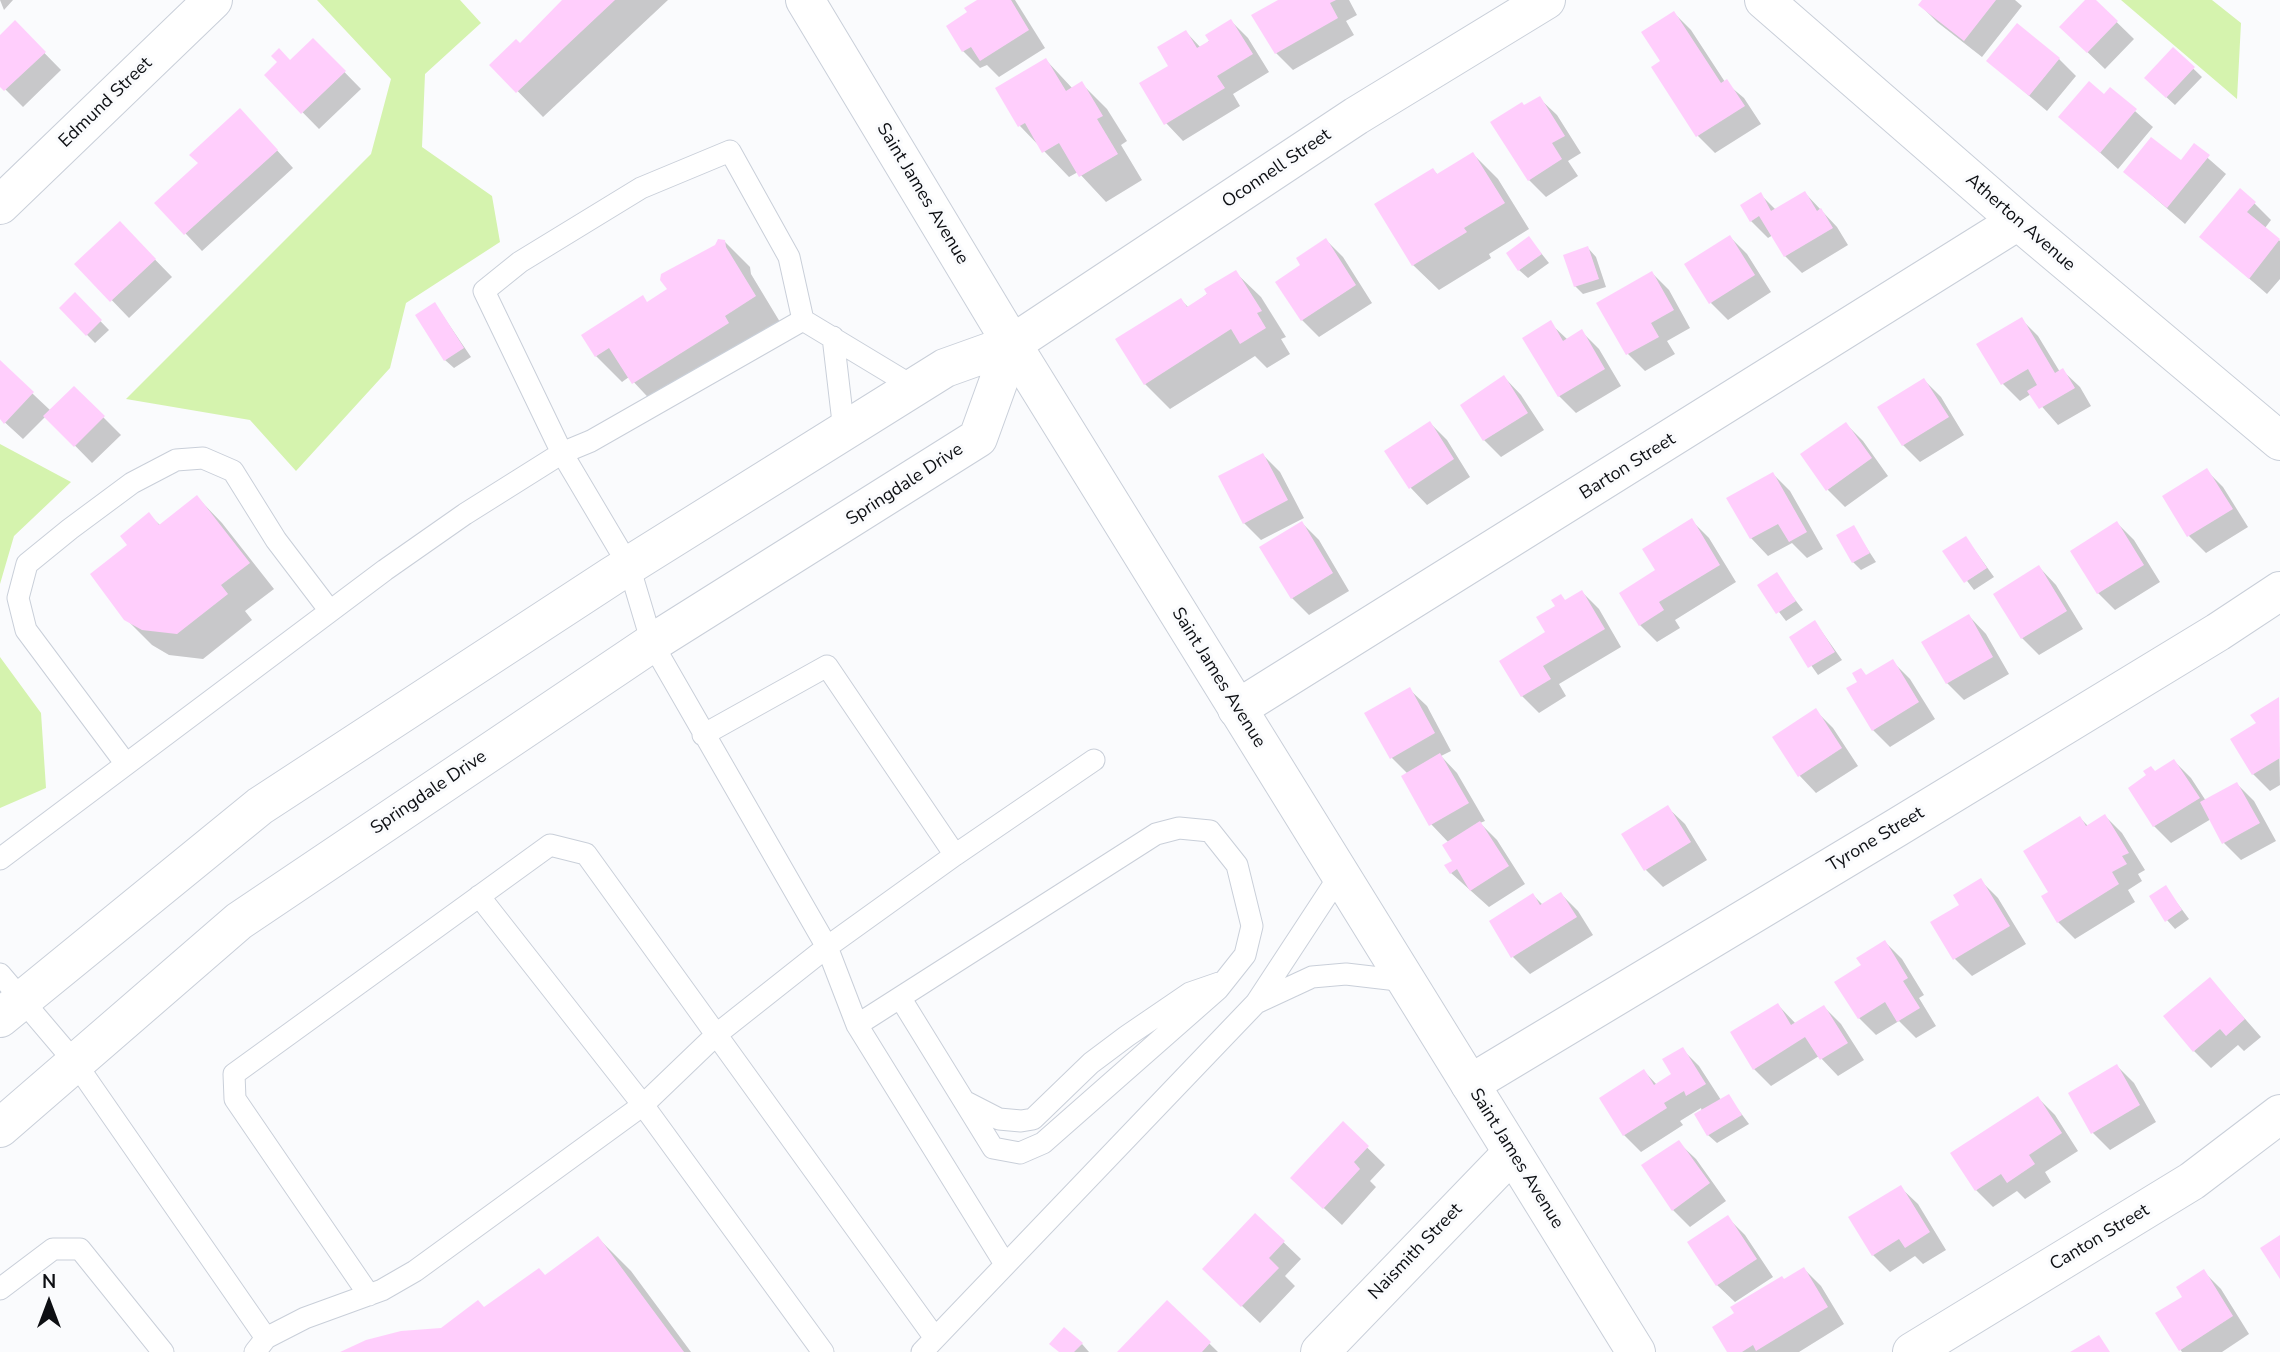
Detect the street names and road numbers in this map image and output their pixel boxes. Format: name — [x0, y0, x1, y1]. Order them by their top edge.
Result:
street label: Edmund Street — [55, 53, 157, 153]
street label: Saint James Avenue — [871, 120, 973, 268]
street label: Oconnell Street — [1219, 125, 1335, 213]
street label: Atherton Avenue — [1961, 170, 2079, 276]
street label: Barton Street — [1576, 429, 1680, 505]
street label: Springdale Drive — [842, 439, 968, 531]
street label: Saint James Avenue — [1166, 604, 1270, 752]
street label: Springdale Drive — [367, 746, 491, 840]
street label: Tyrone Street — [1824, 803, 1928, 877]
street label: Saint James Avenue — [1464, 1085, 1568, 1233]
street label: Naismith Street — [1365, 1199, 1467, 1305]
street label: Canton Street — [2047, 1200, 2153, 1276]

